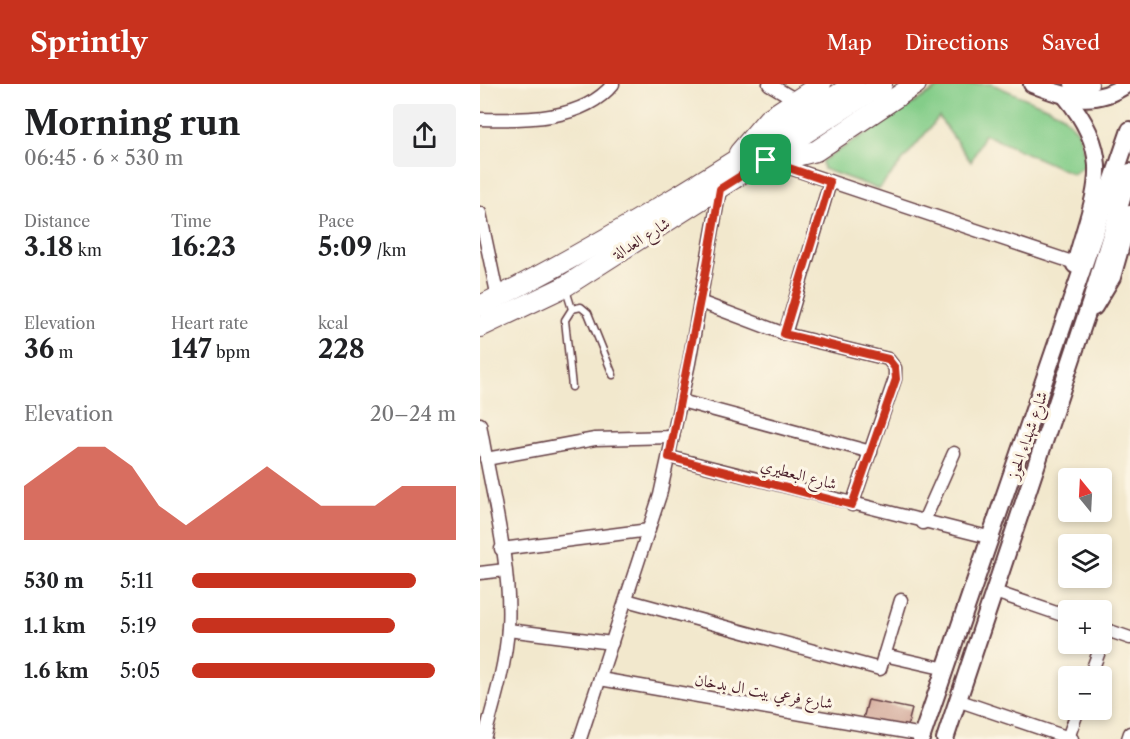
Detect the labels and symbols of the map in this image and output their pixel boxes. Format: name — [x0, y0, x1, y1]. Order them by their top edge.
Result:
pin — [740, 134, 791, 185]
street label: شارع العدالة — [608, 213, 676, 267]
street label: شارع شهداء الحوز — [1002, 388, 1055, 485]
street label: شارع البعطيري — [758, 454, 839, 498]
north arrow — [1058, 468, 1112, 522]
street label: شارع فرعي بيت ال بدخان — [693, 669, 835, 717]

